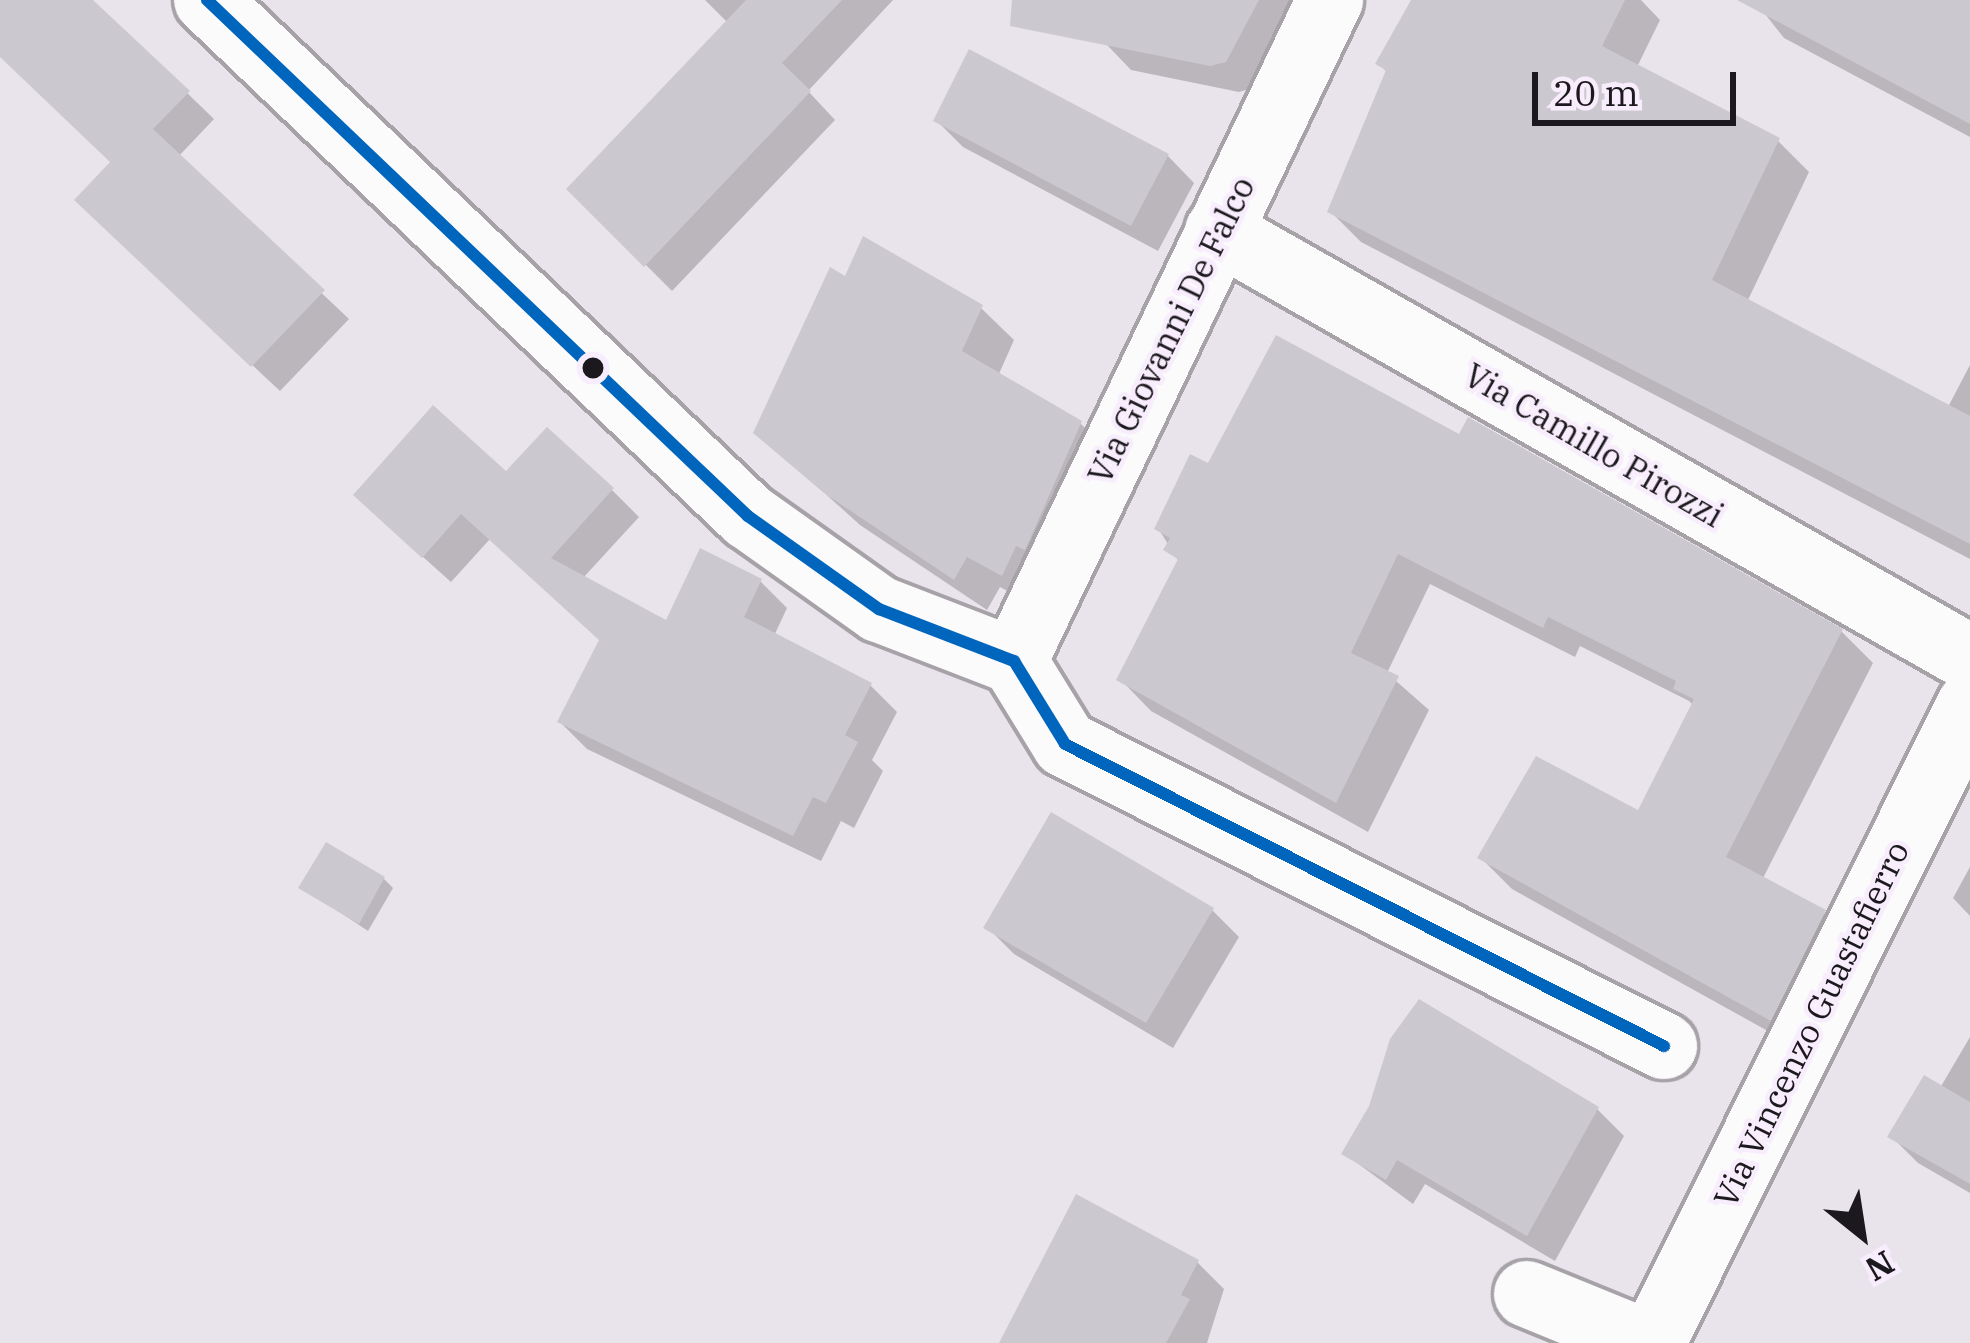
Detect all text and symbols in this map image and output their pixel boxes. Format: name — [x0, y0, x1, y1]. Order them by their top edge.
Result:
scale bar — [1538, 48, 1742, 122]
text: 20 m — [1553, 69, 1639, 116]
street label: Via Giovanni De Falco — [1079, 170, 1263, 490]
street label: Via Camillo Pirozzi — [1458, 355, 1730, 535]
unlabelled marker — [582, 357, 604, 379]
street label: Via Vincenzo Guastafierro — [1705, 835, 1917, 1213]
north arrow — [1802, 1175, 1922, 1295]
text: N — [1858, 1241, 1902, 1292]

